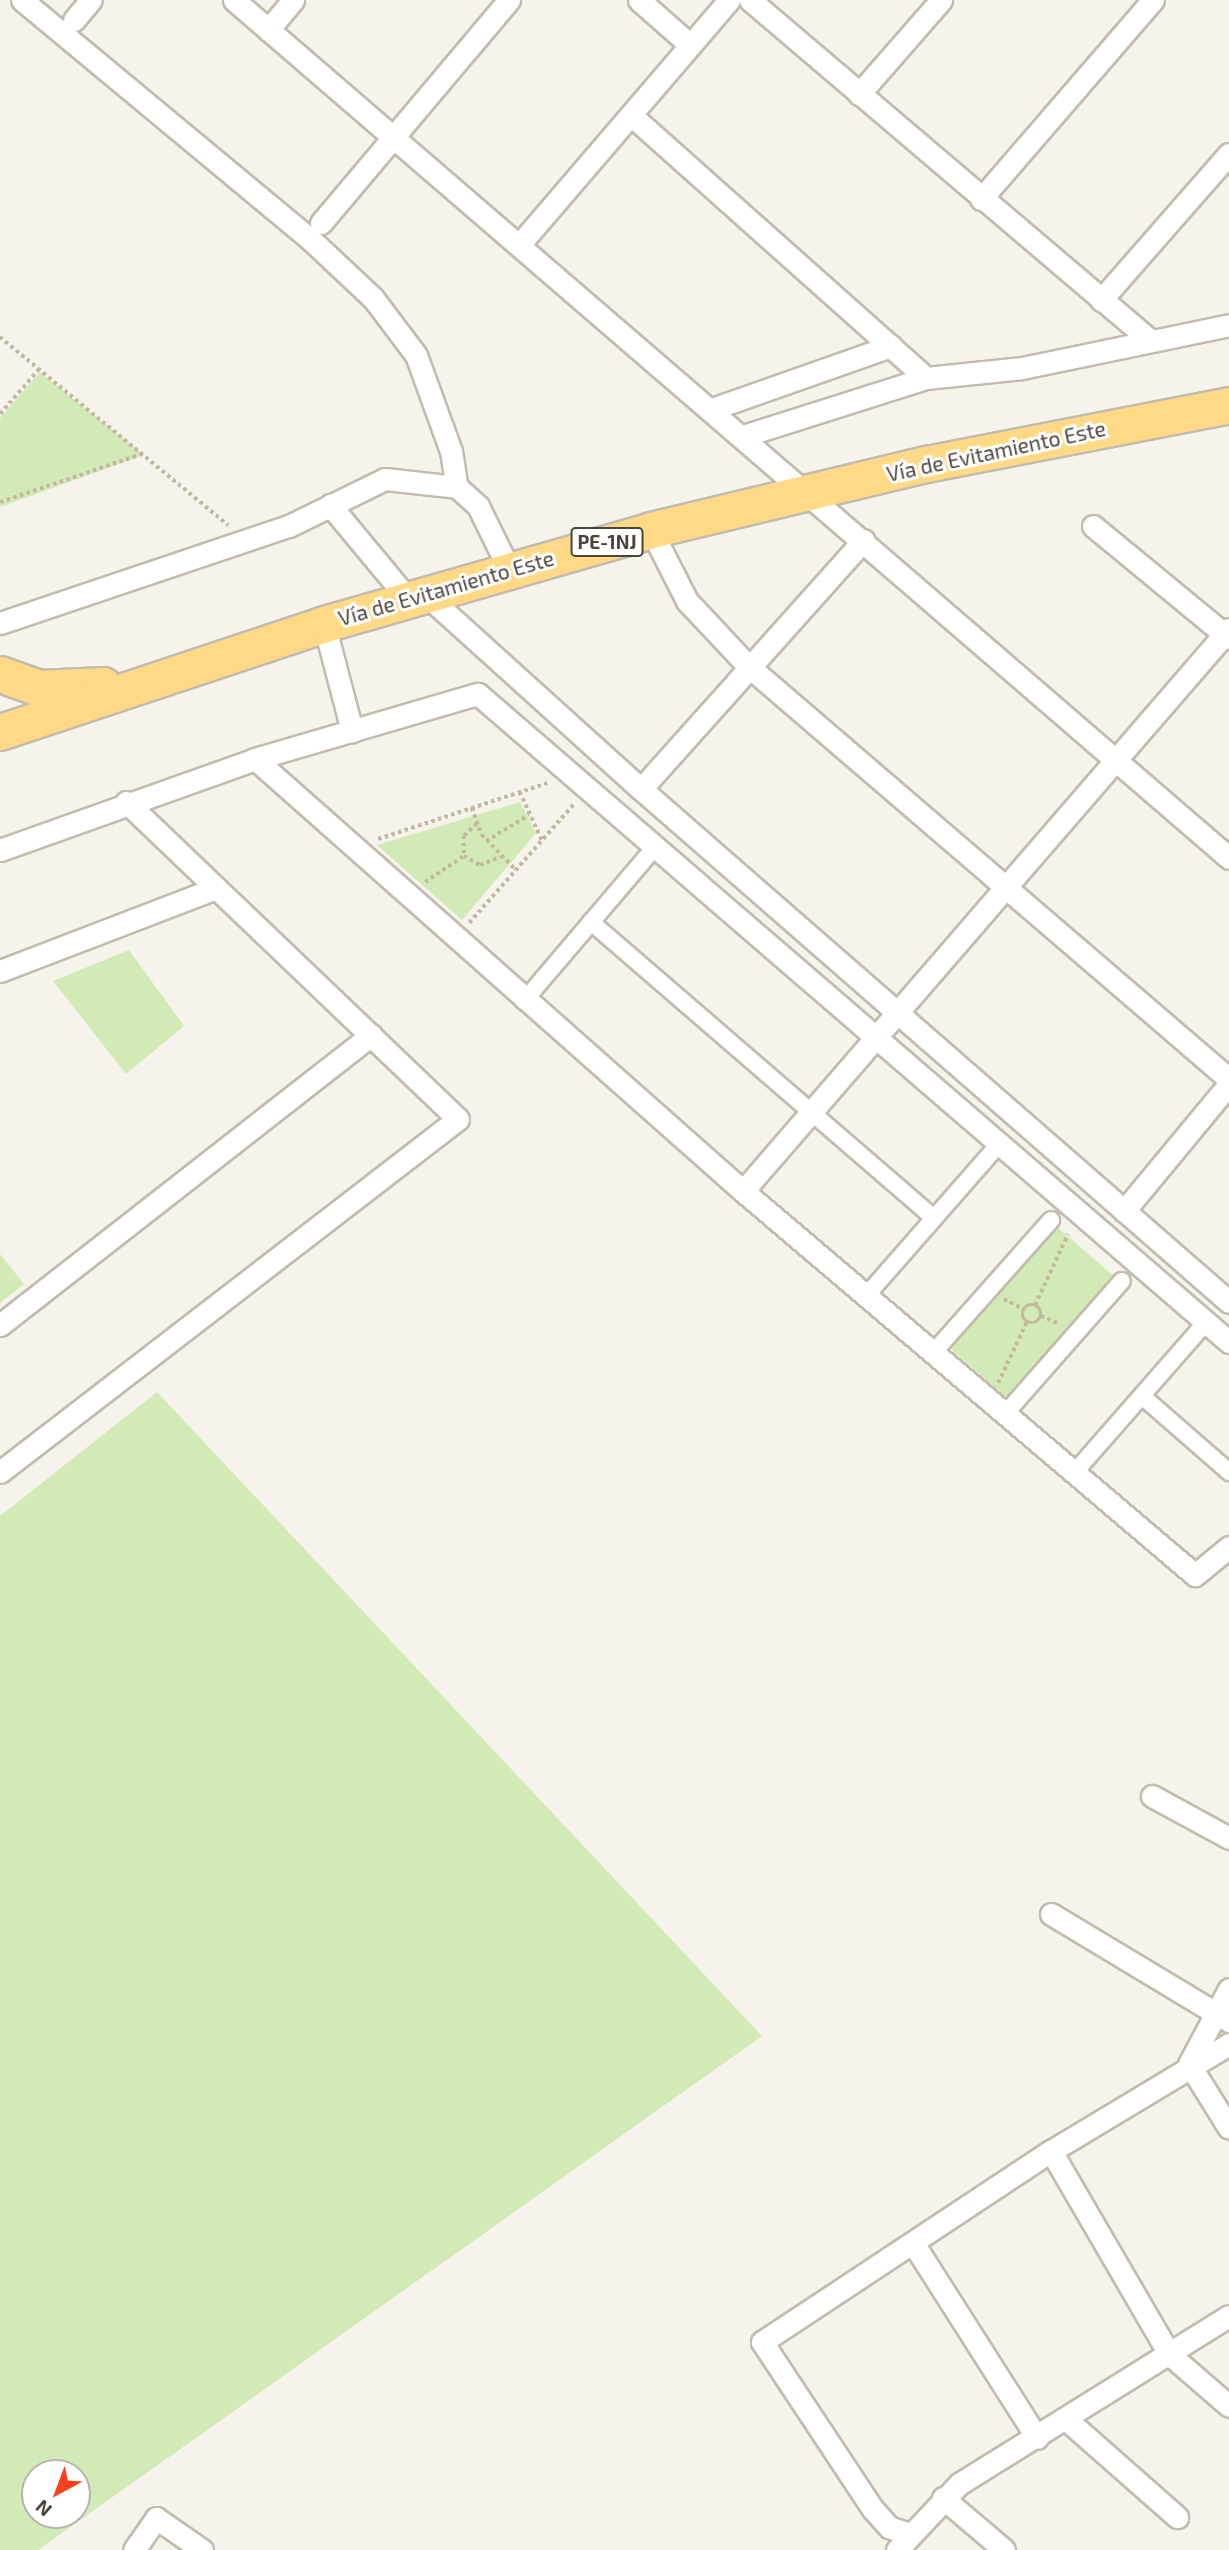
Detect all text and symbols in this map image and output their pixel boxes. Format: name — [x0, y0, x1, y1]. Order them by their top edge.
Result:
street label: Vía de Evitamiento Este — [884, 415, 1108, 487]
road number: PE-1NJ — [570, 526, 644, 558]
street label: Vía de Evitamiento Este — [335, 545, 557, 631]
north arrow — [21, 2459, 91, 2529]
text: N — [30, 2496, 56, 2522]

